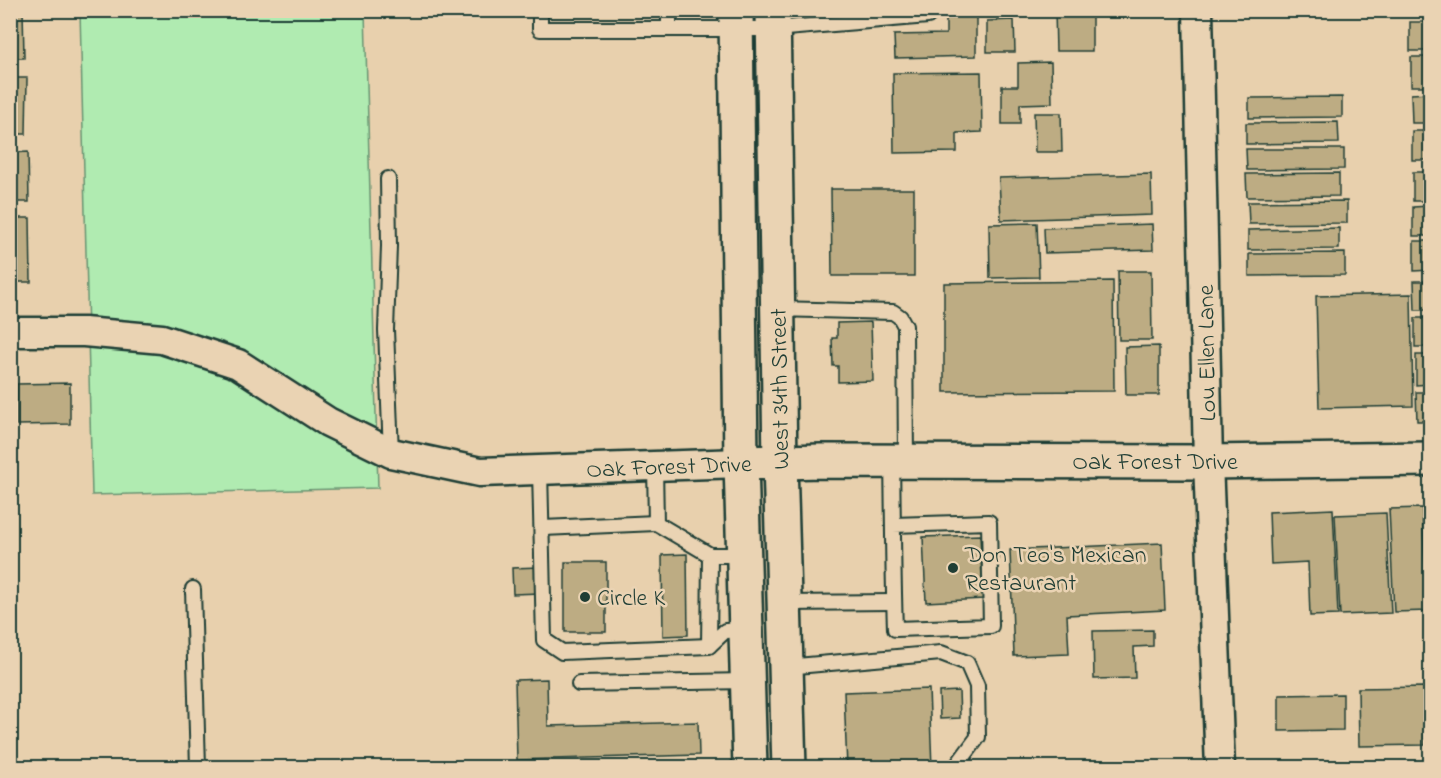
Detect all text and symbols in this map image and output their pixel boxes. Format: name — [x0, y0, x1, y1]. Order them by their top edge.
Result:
street label: Lou Ellen Lane — [1190, 284, 1227, 422]
street label: West 34th Street — [763, 308, 800, 470]
street label: Oak Forest Drive — [1072, 446, 1238, 481]
street label: Oak Forest Drive — [586, 448, 753, 489]
place label: Don Teo's Mexican Restaurant — [964, 539, 1146, 602]
marker: Don Teo's Mexican Restaurant — [946, 561, 960, 575]
place label: Circle K — [597, 582, 665, 617]
marker: Circle K — [578, 590, 592, 604]

